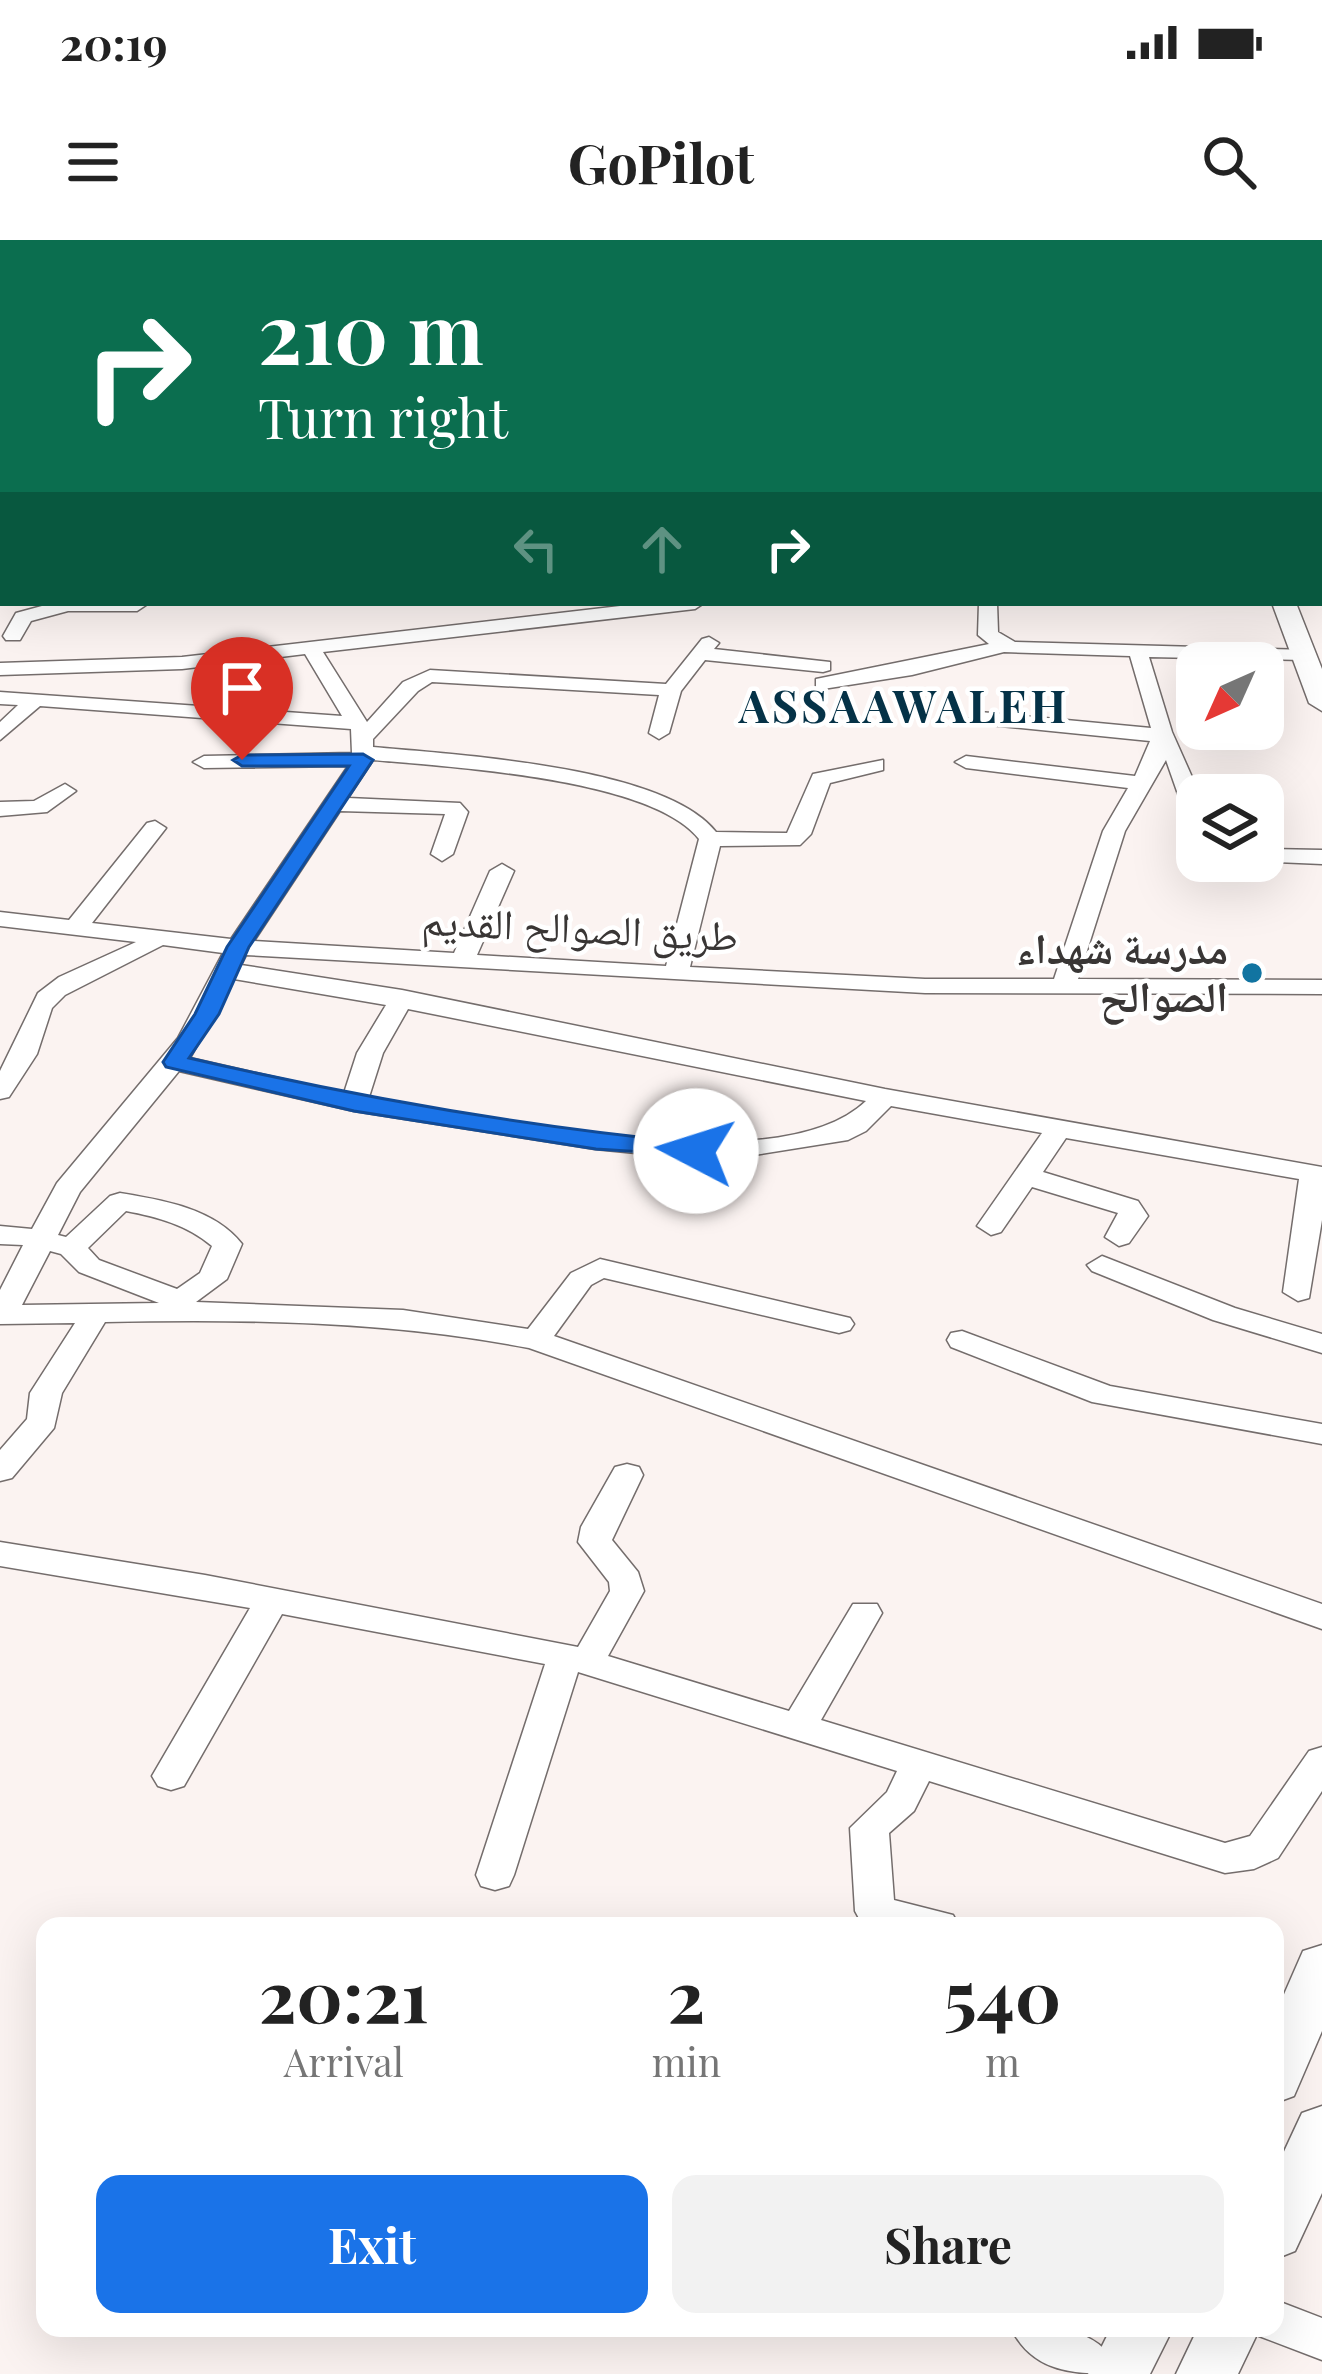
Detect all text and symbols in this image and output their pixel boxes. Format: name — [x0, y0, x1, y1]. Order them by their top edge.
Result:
text: 20:19 — [60, 12, 168, 72]
text: GoPilot — [568, 126, 754, 198]
icon: menu — [60, 129, 126, 195]
icon: search — [1196, 129, 1262, 195]
text: 210 m — [258, 274, 484, 386]
icon: right — [60, 288, 216, 444]
text: Turn right — [258, 381, 508, 453]
icon: left — [503, 516, 569, 582]
icon: ahead — [629, 516, 695, 582]
icon: right — [755, 516, 821, 582]
pin — [191, 637, 293, 760]
north arrow — [1176, 642, 1284, 750]
map controls — [1176, 642, 1284, 882]
icon: arrive — [209, 655, 275, 721]
district label: ASSAAWALEH — [738, 674, 1069, 734]
button: layers — [1176, 774, 1284, 882]
street label: طريق الصوالح القديم — [420, 890, 740, 964]
place label: مدرسة شهداء الصوالح — [1016, 919, 1228, 1025]
marker: مدرسة شهداء الصوالح — [1239, 960, 1265, 986]
position arrow — [633, 1088, 759, 1214]
text: 20:21 — [259, 1945, 429, 2041]
text: 2 — [668, 1945, 705, 2041]
text: 540 — [944, 1945, 1061, 2041]
text: Arrival — [284, 2035, 404, 2087]
text: min — [652, 2035, 721, 2087]
text: m — [985, 2035, 1020, 2087]
button: Exit — [96, 2175, 648, 2313]
button: Share — [672, 2175, 1224, 2313]

